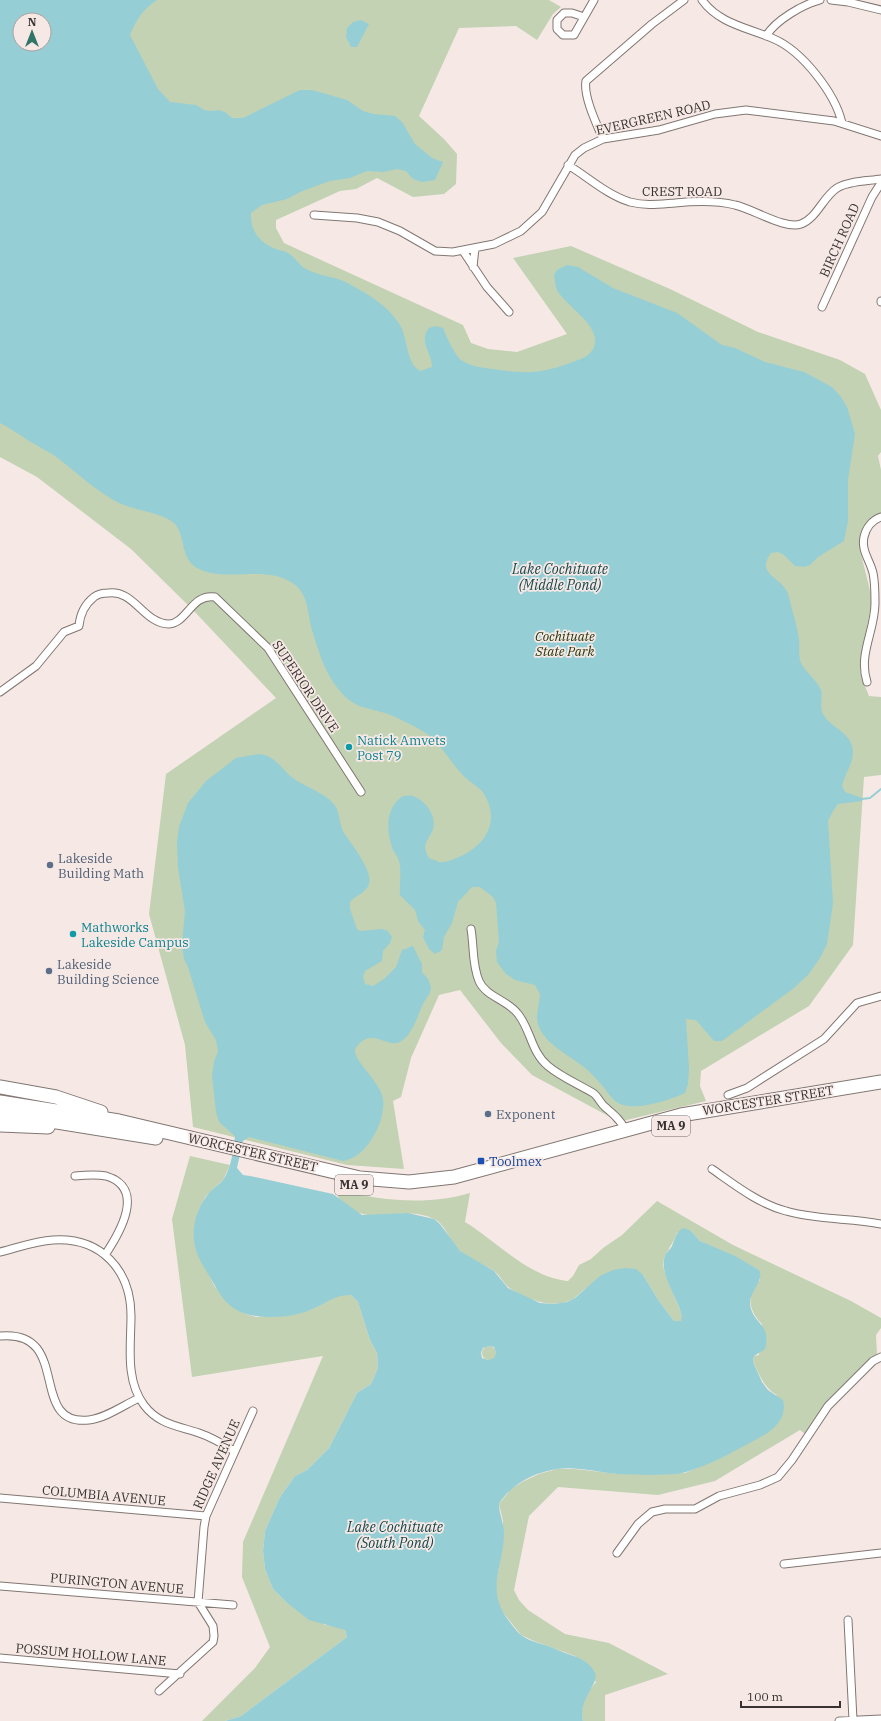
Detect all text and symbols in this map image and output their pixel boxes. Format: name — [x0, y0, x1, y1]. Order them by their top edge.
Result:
north arrow — [12, 12, 52, 52]
text: N — [28, 15, 37, 29]
street label: EVERGREEN ROAD — [594, 96, 712, 139]
street label: CREST ROAD — [642, 183, 722, 200]
street label: BIRCH ROAD — [816, 201, 863, 280]
water label: Lake Cochituate (Middle Pond) — [511, 560, 609, 594]
park label: Cochituate State Park — [535, 628, 595, 660]
street label: SUPERIOR DRIVE — [269, 637, 343, 736]
place label: Natick Amvets Post 79 — [357, 732, 446, 764]
marker: Natick Amvets Post 79 — [344, 742, 354, 752]
place label: Lakeside Building Math — [58, 850, 144, 882]
marker: Lakeside Building Math — [45, 860, 55, 870]
place label: Mathworks Lakeside Campus — [81, 919, 189, 951]
marker: Mathworks Lakeside Campus — [68, 929, 78, 939]
place label: Lakeside Building Science — [57, 956, 159, 988]
marker: Lakeside Building Science — [44, 966, 54, 976]
street label: WORCESTER STREET — [701, 1082, 836, 1119]
place label: Exponent — [496, 1106, 556, 1123]
marker: Exponent — [483, 1109, 493, 1119]
road number: MA 9 — [652, 1116, 690, 1136]
street label: WORCESTER STREET — [186, 1129, 320, 1176]
place label: Toolmex — [489, 1153, 542, 1170]
marker: Toolmex — [476, 1156, 486, 1166]
road number: MA 9 — [335, 1175, 373, 1195]
street label: RIDGE AVENUE — [189, 1417, 244, 1512]
street label: COLUMBIA AVENUE — [41, 1482, 167, 1509]
water label: Lake Cochituate (South Pond) — [346, 1518, 444, 1552]
street label: PURINGTON AVENUE — [49, 1569, 185, 1598]
street label: POSSUM HOLLOW LANE — [15, 1639, 167, 1670]
scale bar — [741, 1683, 840, 1709]
text: 100 m — [747, 1689, 783, 1704]

